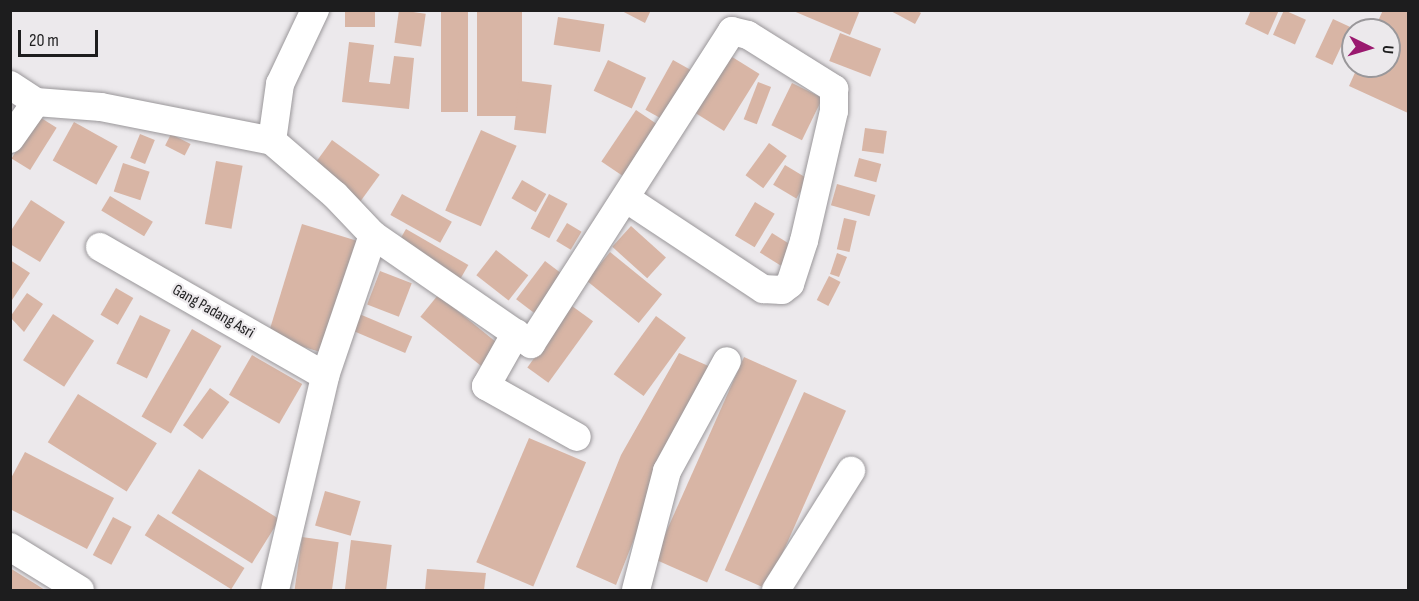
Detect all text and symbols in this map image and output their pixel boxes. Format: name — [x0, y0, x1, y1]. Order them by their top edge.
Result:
scale bar — [21, 18, 100, 56]
north arrow — [1341, 18, 1401, 78]
text: 20 m — [29, 30, 59, 51]
text: U — [1378, 44, 1397, 54]
street label: Gang Padang Asri — [169, 281, 257, 343]

